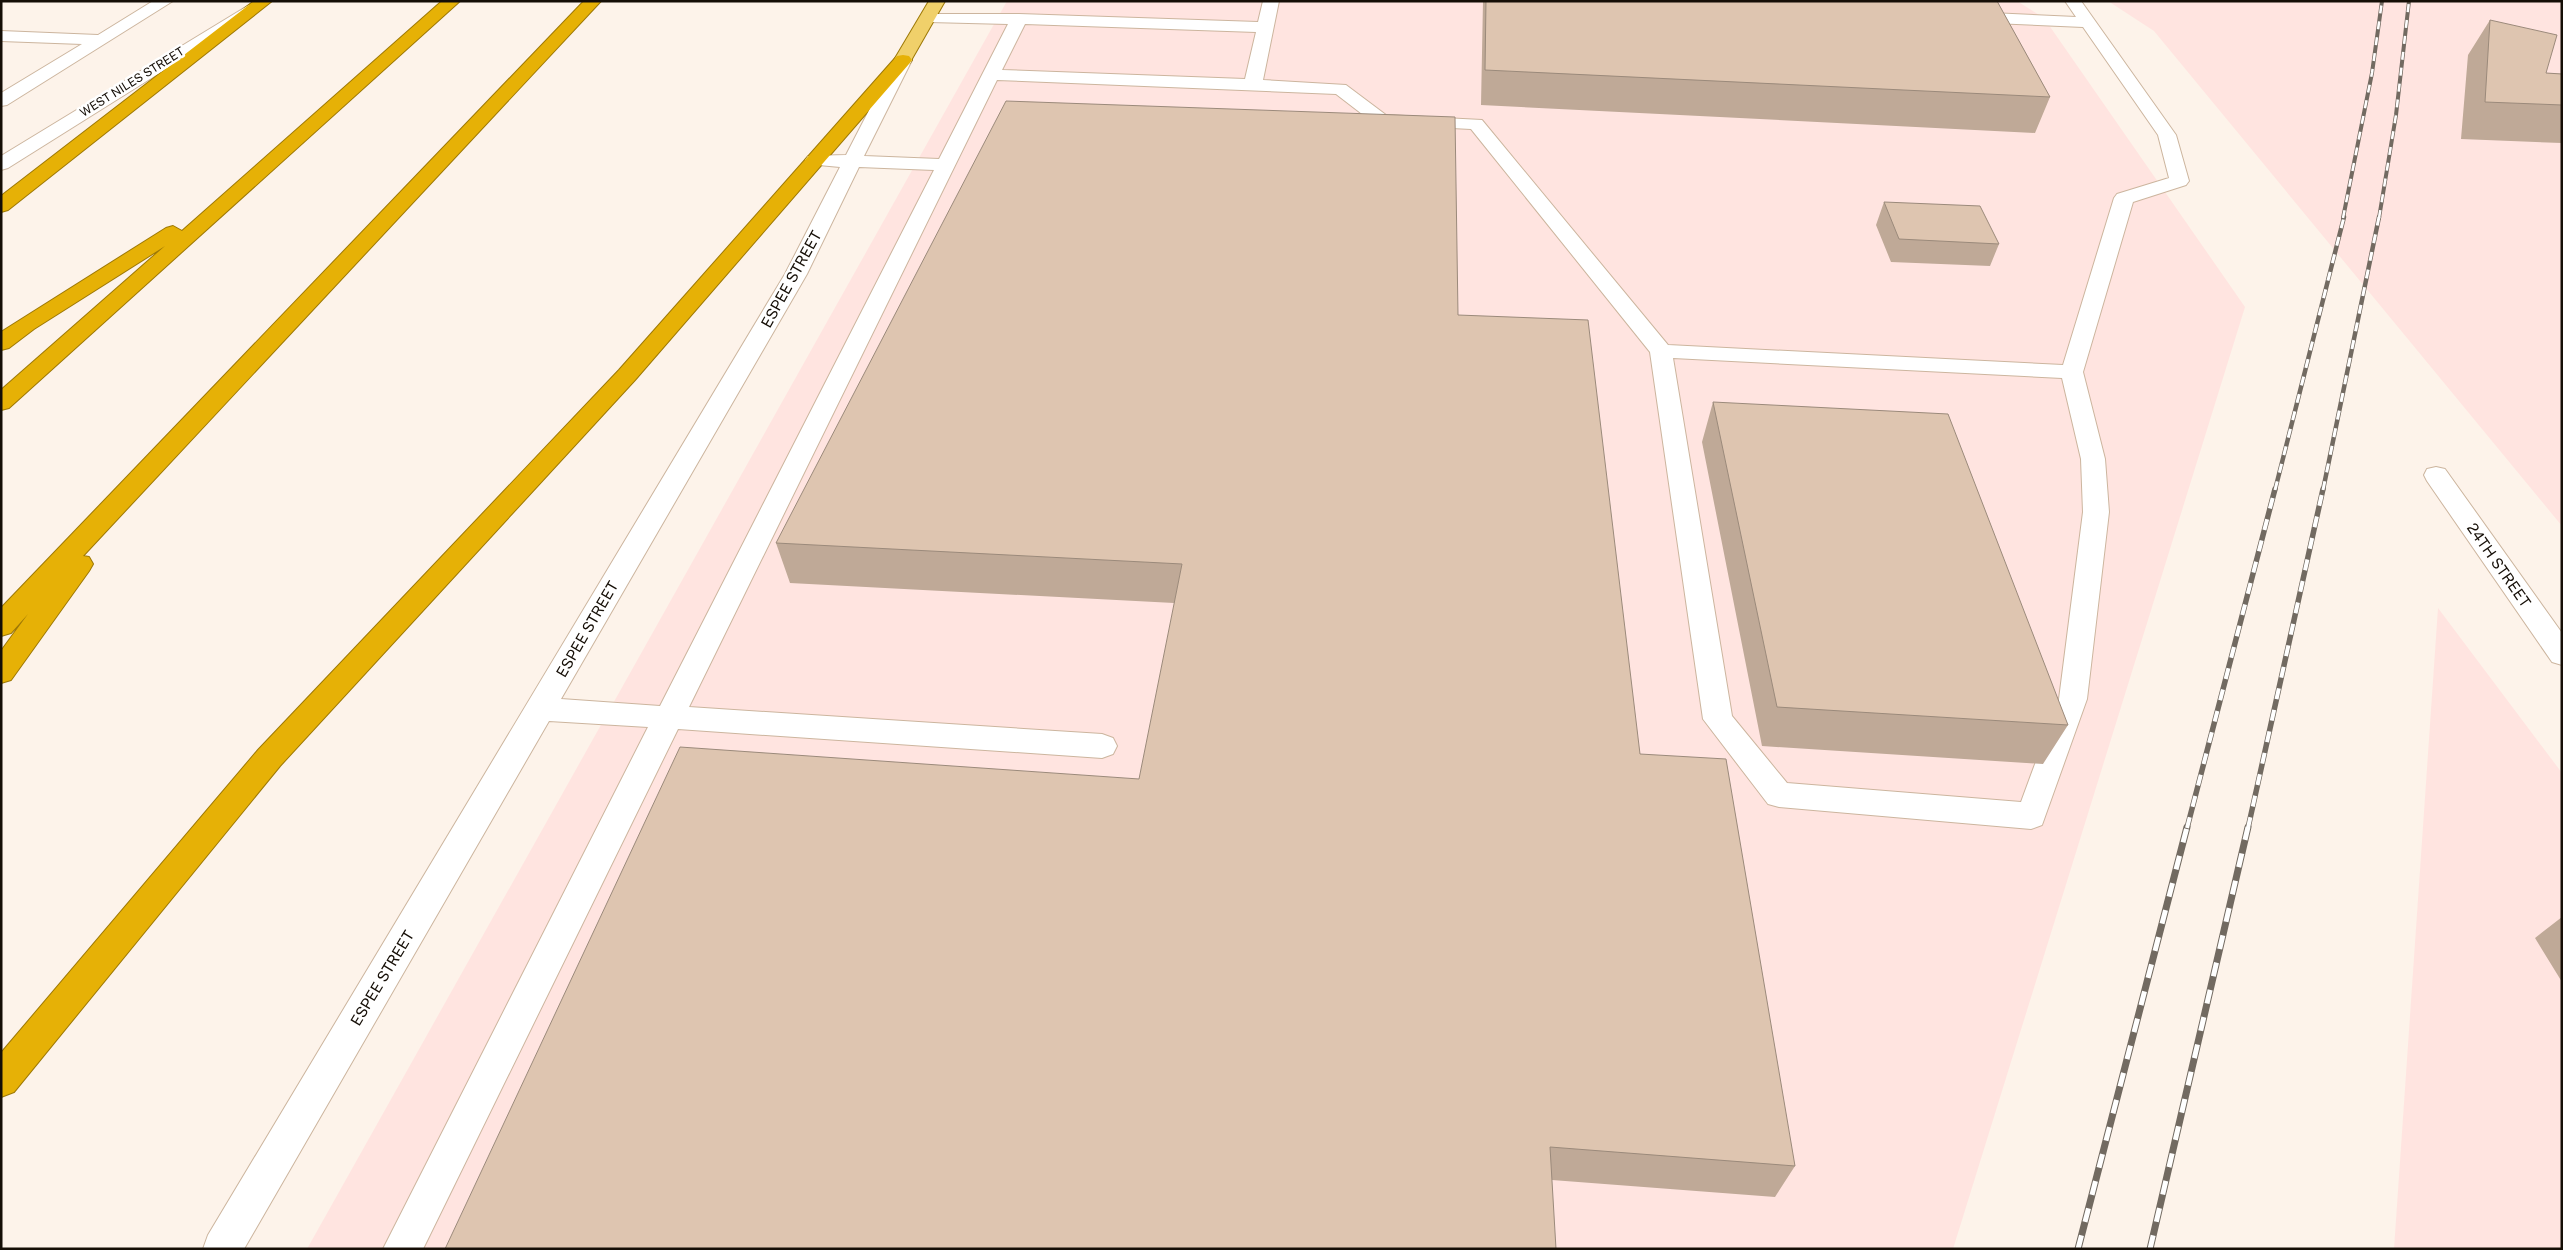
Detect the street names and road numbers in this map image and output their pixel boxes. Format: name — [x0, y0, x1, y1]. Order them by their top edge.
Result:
street label: WEST NILES STREET — [77, 44, 187, 120]
street label: ESPEE STREET — [757, 228, 825, 330]
street label: 24TH STREET — [2464, 520, 2534, 610]
street label: ESPEE STREET — [553, 578, 621, 680]
street label: ESPEE STREET — [347, 927, 417, 1029]

